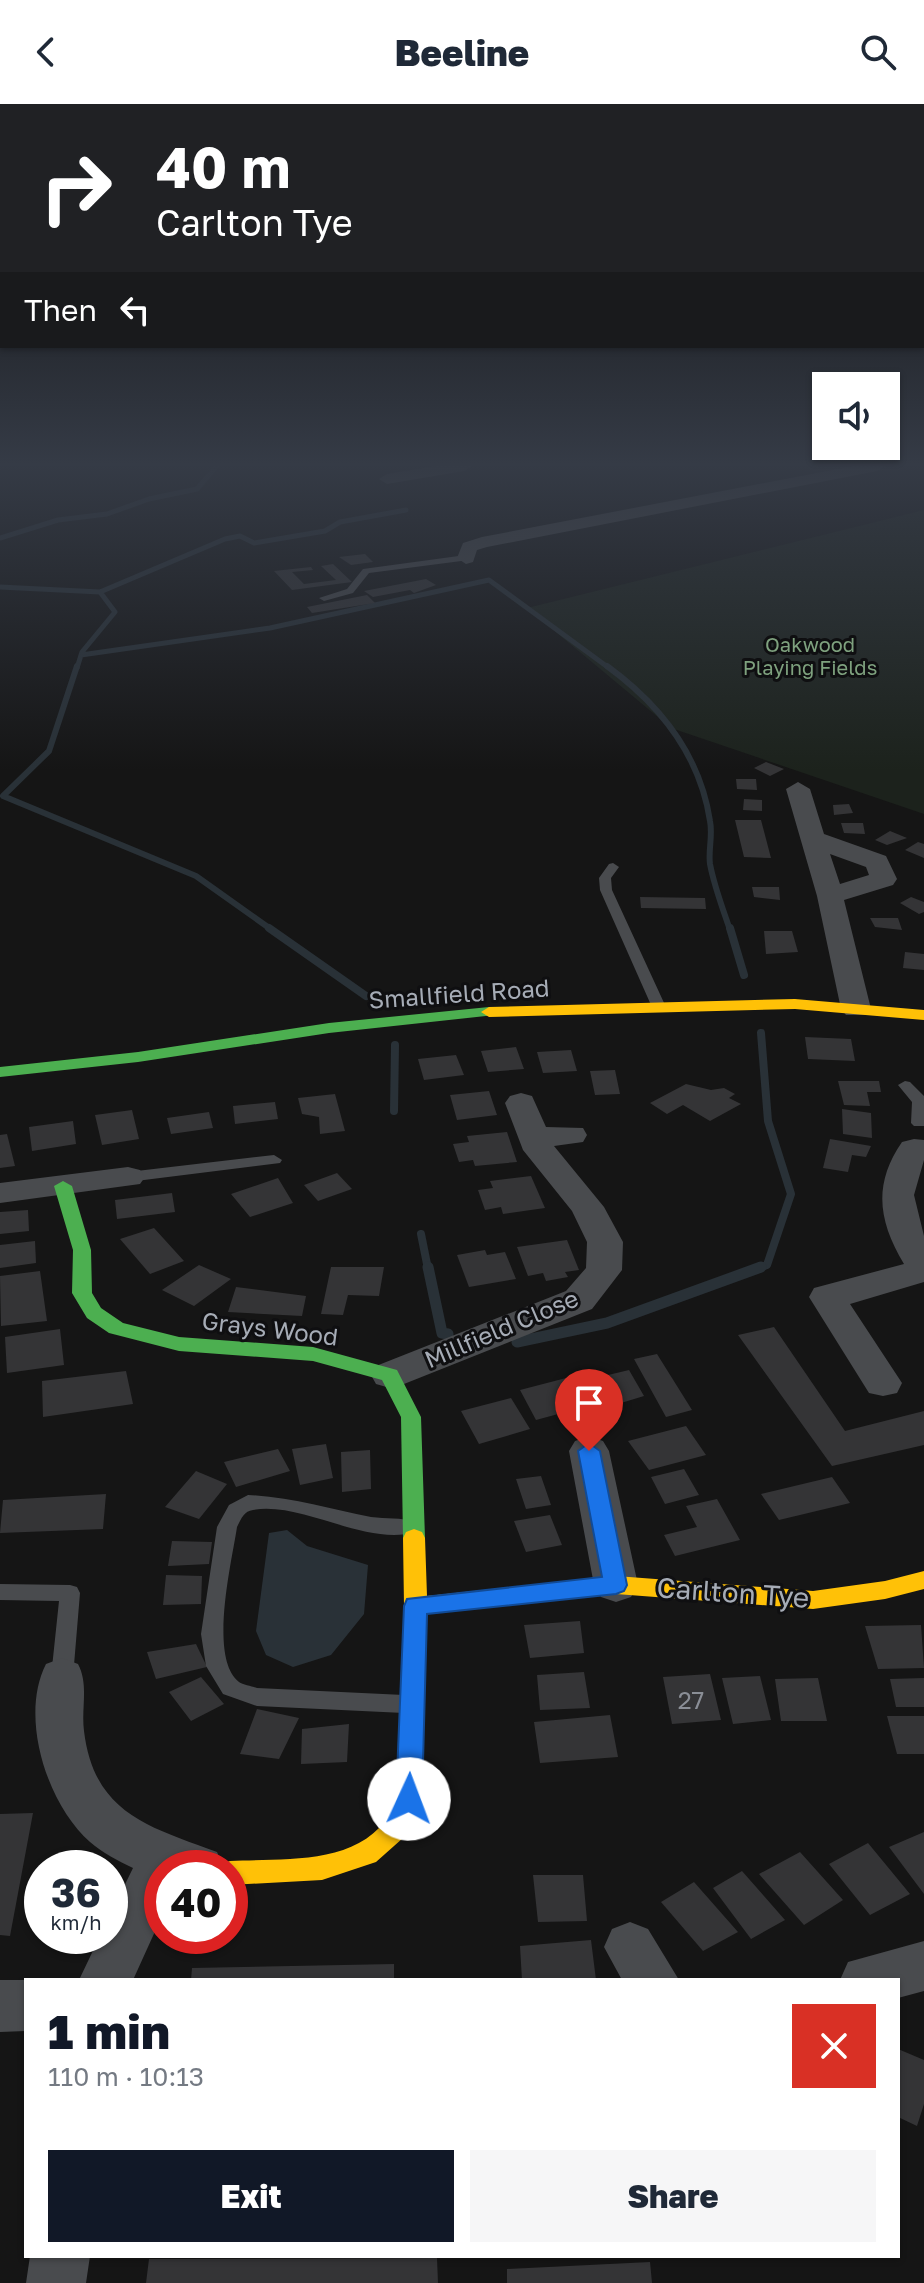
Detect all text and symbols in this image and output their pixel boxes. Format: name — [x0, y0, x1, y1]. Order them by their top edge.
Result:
icon: back — [24, 30, 68, 74]
icon: search — [856, 30, 900, 74]
text: Beeline — [395, 31, 529, 74]
text: 40 m — [156, 133, 290, 200]
icon: right — [24, 136, 128, 240]
text: Carlton Tye — [156, 201, 353, 244]
icon: left — [113, 288, 157, 332]
text: Then — [24, 292, 97, 328]
map controls — [812, 372, 900, 460]
button: sound — [812, 372, 900, 460]
park label: Oakwood Playing Fields — [743, 632, 877, 679]
street label: Smallfield Road — [368, 972, 550, 1014]
street label: Millfield Close — [420, 1283, 582, 1373]
street label: Grays Wood — [200, 1305, 340, 1351]
pin — [555, 1369, 623, 1451]
icon: arrive — [567, 1381, 611, 1425]
street label: Carlton Tye — [656, 1570, 810, 1614]
house number: 27 — [678, 1685, 704, 1714]
position arrow — [367, 1757, 451, 1841]
speed limit sign: 40 — [144, 1850, 248, 1954]
text: 36 — [51, 1868, 101, 1916]
text: km/h — [51, 1910, 101, 1934]
text: 1 min — [48, 2002, 170, 2060]
button: close — [792, 2004, 876, 2088]
text: 110 m · 10:13 — [48, 2061, 204, 2092]
button: Exit — [48, 2150, 454, 2242]
button: Share — [470, 2150, 876, 2242]

